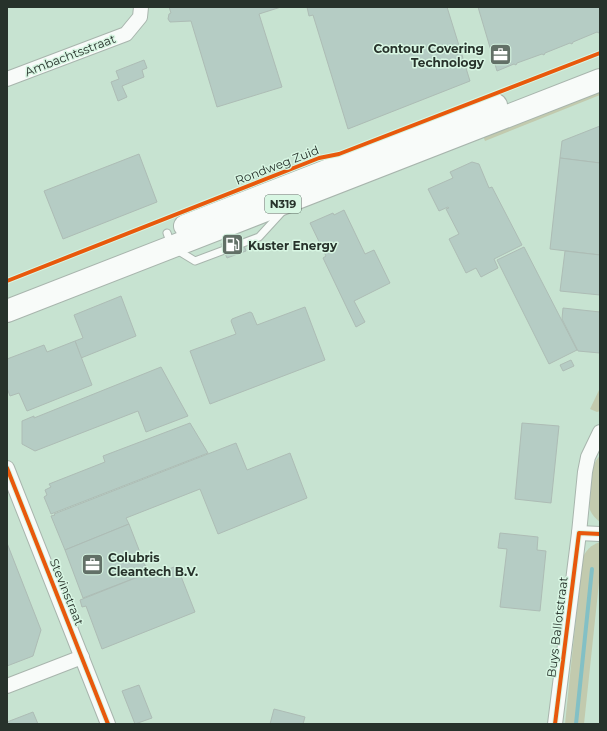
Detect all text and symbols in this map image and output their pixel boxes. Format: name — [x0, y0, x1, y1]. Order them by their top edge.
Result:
street label: Ambachtsstraat — [22, 31, 118, 79]
place label: Contour Covering Technology — [373, 41, 485, 70]
office icon: Contour Covering Technology — [487, 42, 513, 68]
street label: Rondweg Zuid — [233, 142, 321, 188]
road number: N319 — [265, 195, 301, 213]
fuel station icon: Kuster Energy — [220, 232, 246, 258]
place label: Kuster Energy — [248, 238, 338, 253]
place label: Colubris Cleantech B.V. — [108, 550, 198, 579]
office icon: Colubris Cleantech B.V. — [80, 551, 106, 577]
street label: Stevinstraat — [47, 556, 87, 628]
street label: Buys Ballotstraat — [543, 576, 571, 678]

